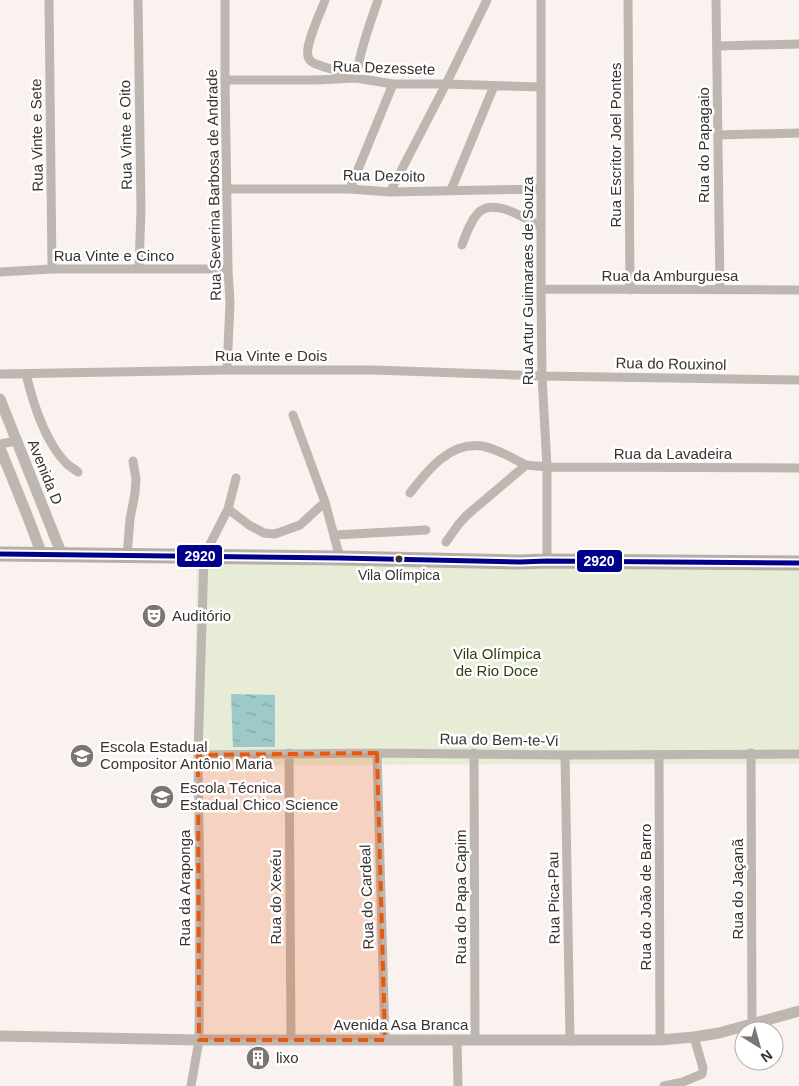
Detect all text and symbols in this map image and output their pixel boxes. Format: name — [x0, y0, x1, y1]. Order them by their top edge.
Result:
street label: Rua Dezessete — [332, 57, 436, 78]
street label: Rua Escritor Joel Pontes — [607, 62, 624, 228]
street label: Rua Severina Barbosa de Andrade — [203, 69, 224, 301]
street label: Rua Vinte e Sete — [27, 78, 46, 192]
street label: Rua Vinte e Oito — [116, 80, 135, 190]
street label: Rua do Papagaio — [695, 87, 712, 203]
street label: Rua Dezoito — [343, 166, 425, 185]
street label: Rua Artur Guimaraes de Souza — [519, 176, 536, 385]
street label: Rua Vinte e Cinco — [54, 247, 174, 264]
street label: Rua da Amburguesa — [602, 267, 739, 284]
street label: Rua Vinte e Dois — [215, 347, 327, 364]
street label: Rua do Rouxinol — [615, 354, 727, 373]
street label: Avenida D — [25, 437, 66, 507]
street label: Rua da Lavadeira — [614, 445, 733, 462]
line badge: 2920 — [176, 544, 223, 568]
text: 2920 — [184, 548, 216, 564]
line badge: 2920 — [576, 549, 623, 573]
text: 2920 — [583, 553, 615, 569]
marker: Vila Olímpica — [394, 554, 404, 564]
place label: Vila Olímpica — [358, 567, 440, 583]
theatre icon: Auditório — [141, 603, 167, 629]
place label: Auditório — [172, 607, 231, 624]
park label: Vila Olímpica de Rio Doce — [453, 645, 542, 679]
street label: Rua do Bem-te-Vi — [439, 730, 559, 749]
place label: Escola Estadual Compositor Antônio Maria — [100, 738, 273, 772]
school or university icon: Escola Estadual Compositor Antônio Maria — [69, 743, 95, 769]
place label: Escola Técnica Estadual Chico Science — [180, 779, 338, 813]
school or university icon: Escola Técnica Estadual Chico Science — [149, 784, 175, 810]
street label: Rua do João de Barro — [637, 824, 654, 970]
street label: Rua da Araponga — [176, 829, 193, 946]
street label: Rua do Papa Capim — [452, 829, 469, 965]
street label: Rua do Jaçanã — [729, 838, 746, 939]
street label: Rua do Cardeal — [356, 844, 377, 950]
street label: Rua do Xexéu — [267, 849, 284, 945]
street label: Rua Pica-Pau — [544, 852, 563, 944]
street label: Avenida Asa Branca — [334, 1016, 469, 1033]
north arrow — [734, 1021, 784, 1071]
building icon: lixo — [245, 1045, 271, 1071]
text: N — [758, 1047, 776, 1066]
place label: lixo — [276, 1049, 299, 1066]

